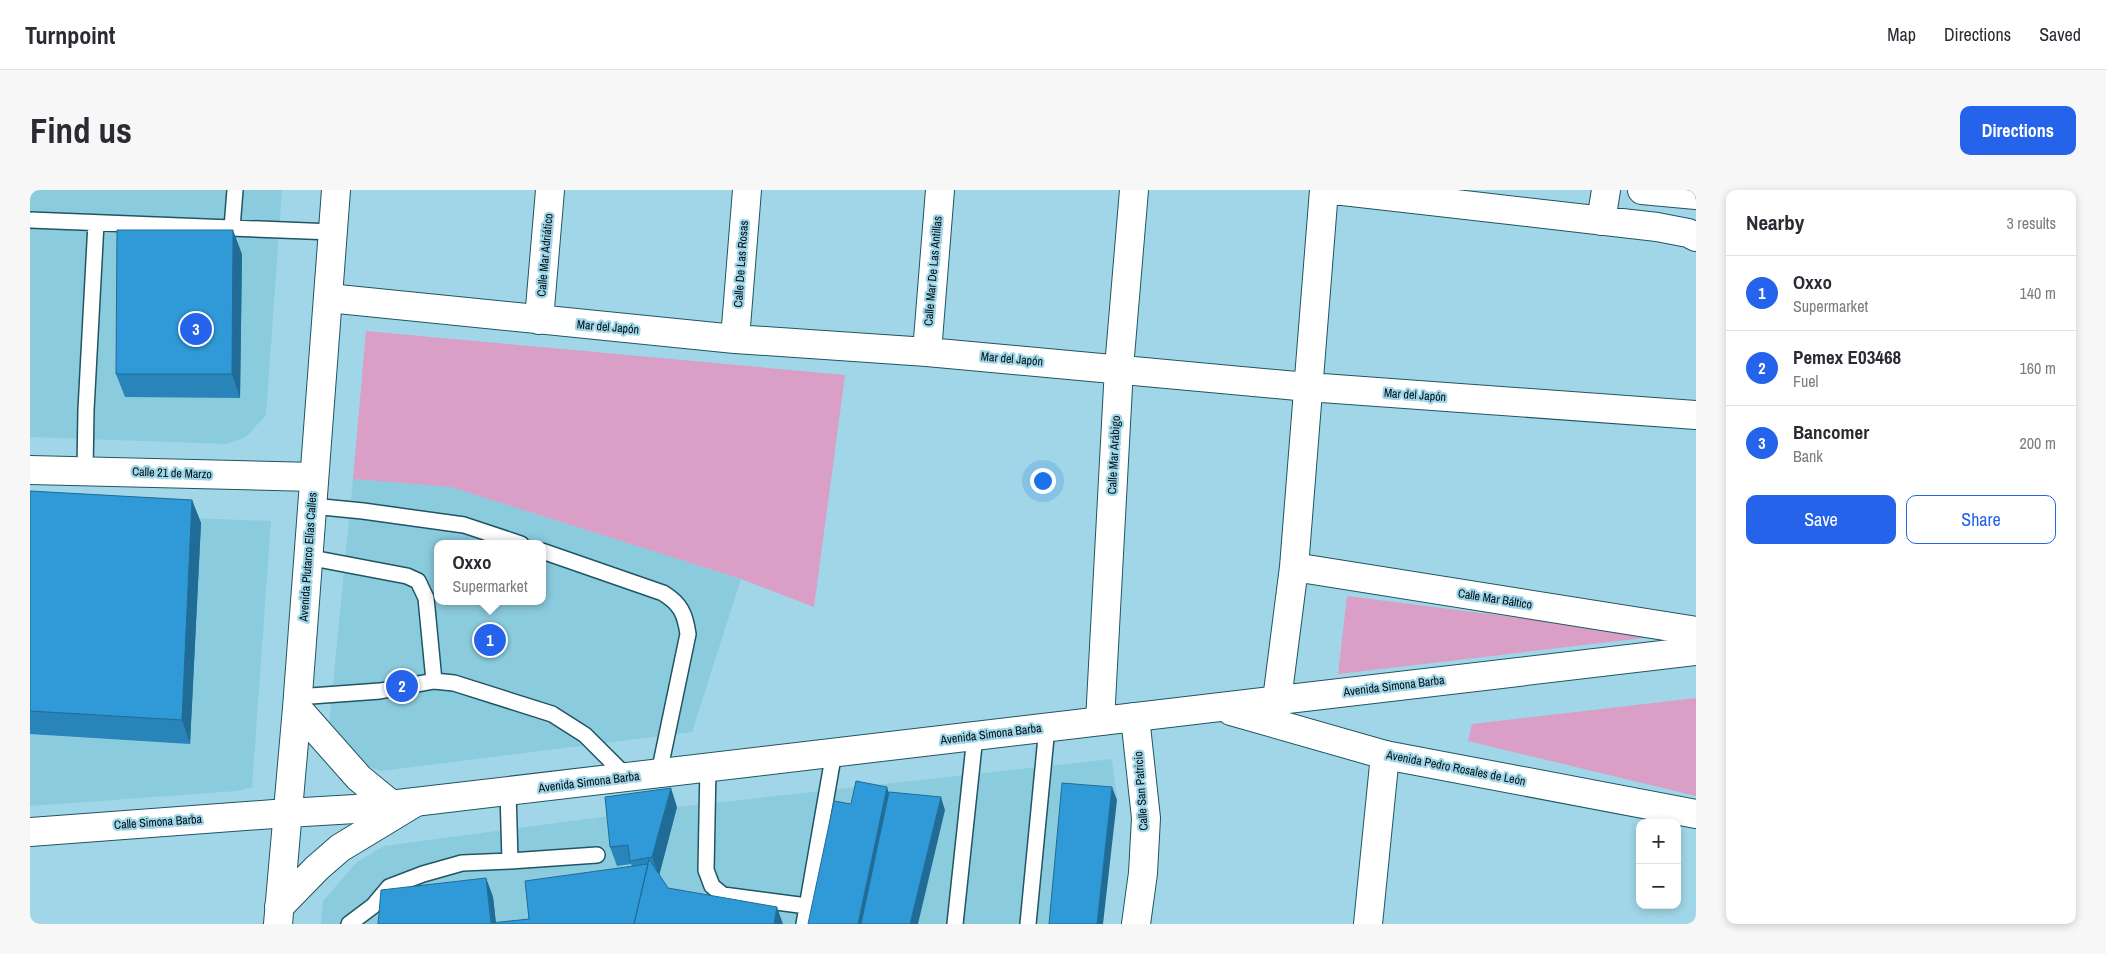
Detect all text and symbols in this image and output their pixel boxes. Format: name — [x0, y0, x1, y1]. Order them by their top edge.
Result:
text: Turnpoint — [25, 19, 115, 51]
text: Map — [1887, 22, 1916, 47]
text: Directions — [1944, 22, 2011, 47]
text: Saved — [2039, 22, 2081, 47]
button: Directions — [1960, 106, 2076, 155]
text: Find us — [30, 107, 132, 154]
text: Nearby — [1746, 208, 1804, 237]
text: 3 results — [2006, 212, 2056, 234]
street label: Calle Mar Adriático — [533, 213, 557, 297]
street label: Calle Mar De Las Antillas — [920, 215, 946, 327]
street label: Calle De Las Rosas — [730, 220, 752, 308]
text: Oxxo — [1793, 269, 1832, 295]
text: 1 — [1758, 282, 1766, 304]
text: 140 m — [2020, 282, 2056, 304]
text: Supermarket — [1793, 295, 1868, 317]
pin: 3 — [180, 310, 212, 348]
street label: Mar del Japón — [576, 316, 640, 338]
text: Pemex E03468 — [1793, 344, 1901, 370]
street label: Mar del Japón — [980, 348, 1044, 370]
text: 2 — [1758, 357, 1766, 379]
text: 160 m — [2020, 357, 2056, 379]
text: Fuel — [1793, 370, 1819, 392]
street label: Mar del Japón — [1383, 385, 1447, 405]
street label: Calle Mar Arábigo — [1104, 415, 1124, 495]
text: Bancomer — [1793, 419, 1869, 445]
text: 3 — [1758, 432, 1766, 454]
text: 200 m — [2020, 432, 2056, 454]
text: Bank — [1793, 445, 1823, 467]
street label: Calle 21 de Marzo — [132, 464, 212, 482]
your location — [1030, 468, 1056, 494]
street label: Avenida Plutarco Elías Calles — [295, 492, 321, 623]
button: Save — [1746, 495, 1896, 544]
button: Share — [1906, 495, 2056, 544]
popup — [434, 540, 546, 605]
text: Oxxo — [452, 549, 491, 575]
text: Supermarket — [452, 575, 528, 597]
street label: Calle Mar Báltico — [1457, 585, 1533, 613]
pin: 1 — [474, 621, 506, 659]
pin: 2 — [386, 667, 418, 705]
street label: Avenida Simona Barba — [1342, 672, 1446, 700]
street label: Avenida Simona Barba — [939, 720, 1043, 748]
street label: Avenida Pedro Rosales de León — [1384, 746, 1527, 789]
street label: Calle San Patricio — [1130, 751, 1152, 831]
street label: Avenida Simona Barba — [537, 768, 641, 796]
street label: Calle Simona Barba — [114, 811, 203, 833]
map controls — [1636, 819, 1681, 909]
button: + — [1636, 819, 1681, 864]
button: − — [1636, 864, 1681, 909]

